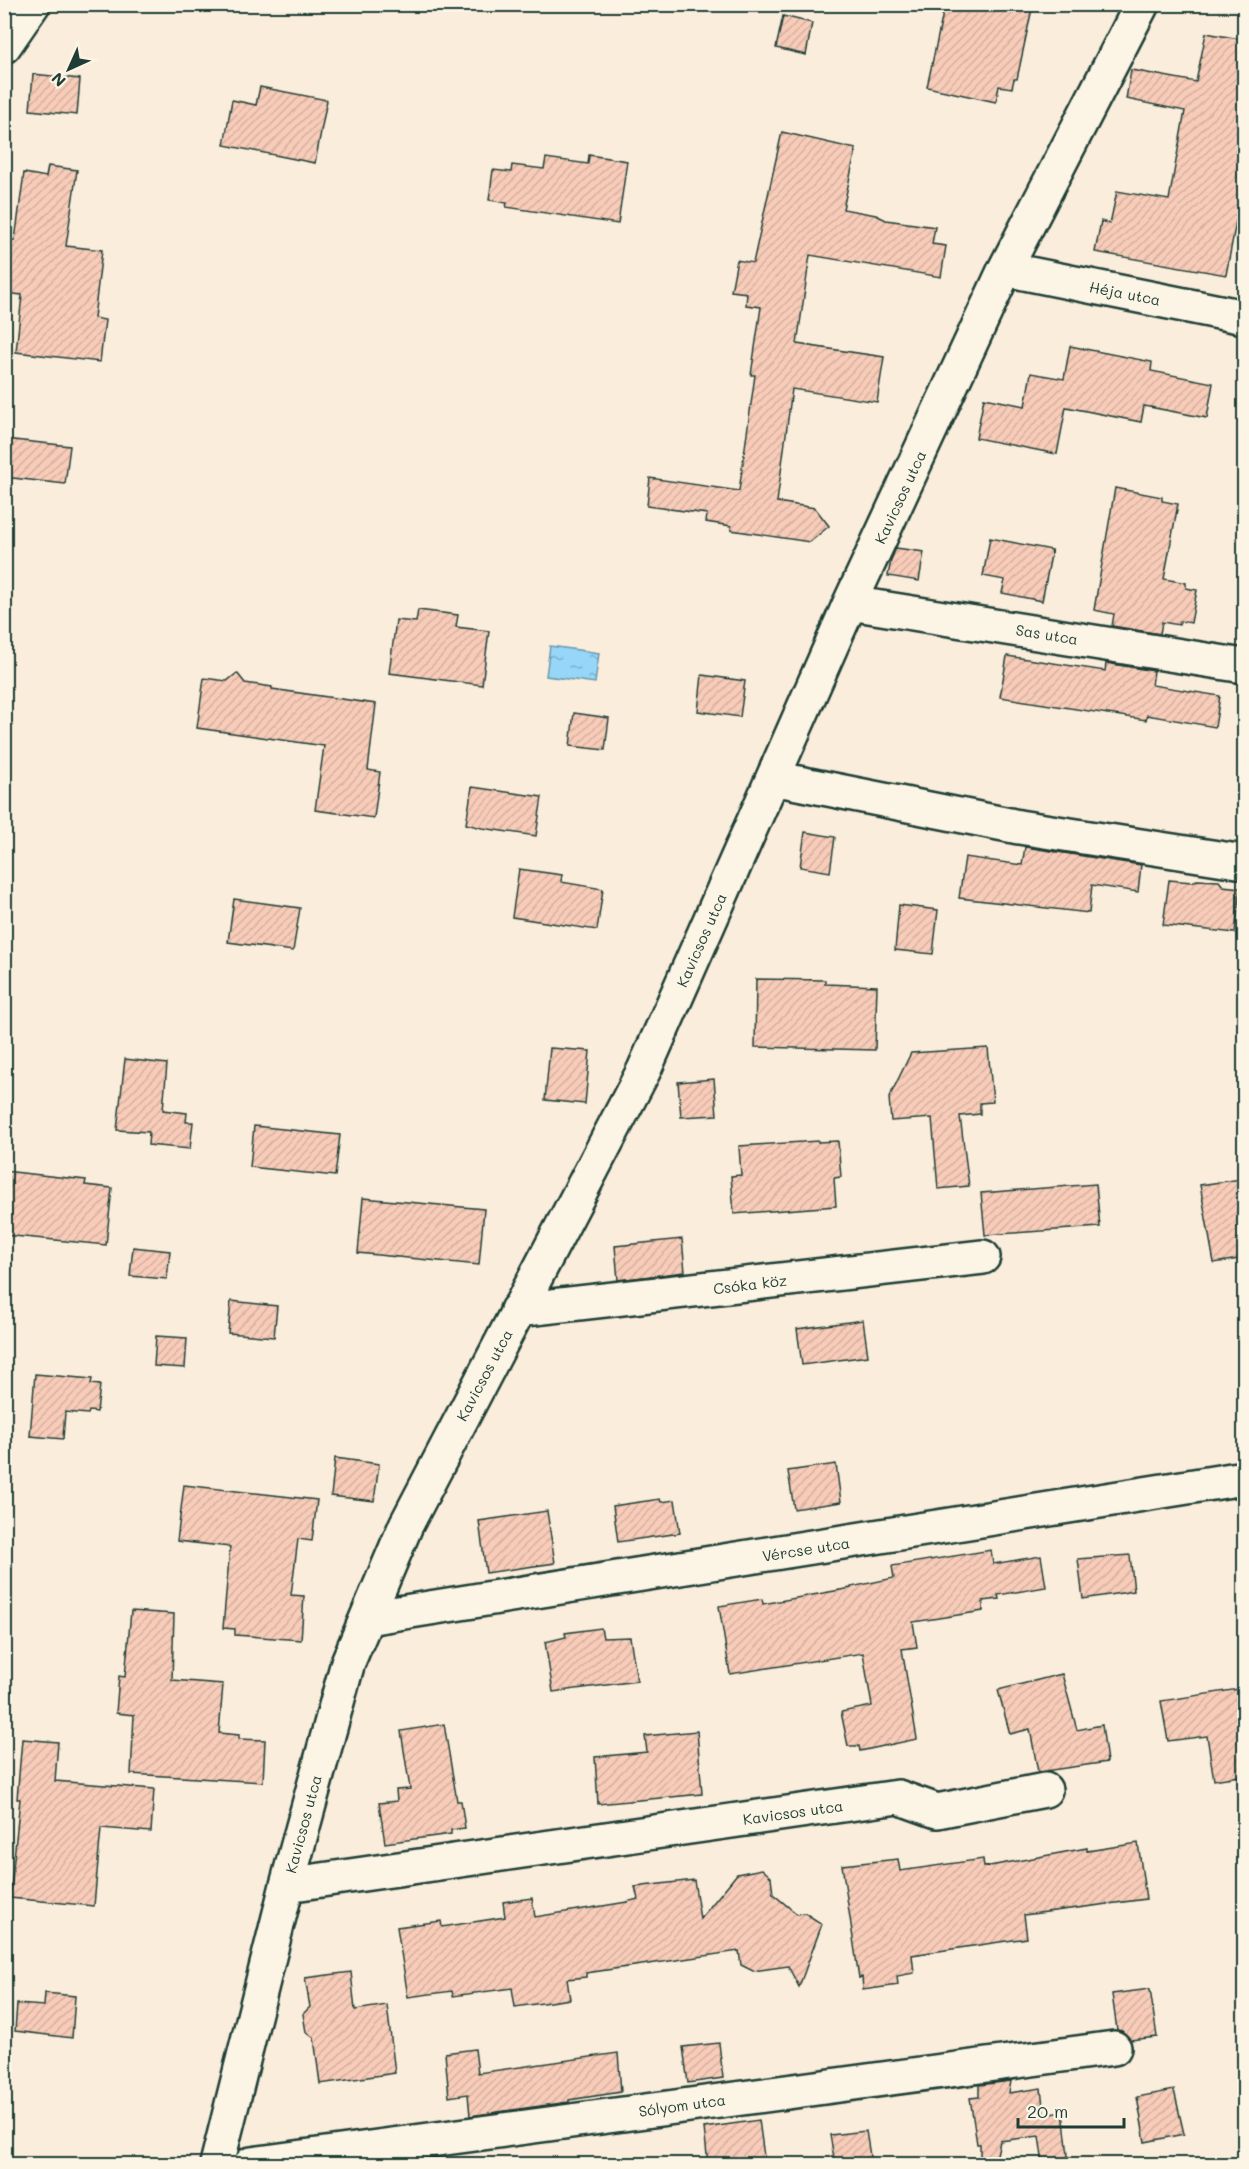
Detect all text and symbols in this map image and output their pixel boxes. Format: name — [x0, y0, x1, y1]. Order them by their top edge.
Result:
north arrow — [39, 39, 99, 99]
text: N — [46, 68, 70, 92]
street label: Héja utca — [1088, 276, 1162, 310]
street label: Kavicsos utca — [870, 447, 930, 547]
street label: Sas utca — [1014, 619, 1080, 649]
street label: Kavicsos utca — [671, 890, 731, 990]
street label: Csóka köz — [712, 1270, 788, 1298]
street label: Kavicsos utca — [451, 1326, 517, 1424]
street label: Vércse utca — [761, 1532, 851, 1566]
street label: Kavicsos utca — [280, 1773, 326, 1875]
street label: Kavicsos utca — [742, 1795, 844, 1829]
street label: Sólyom utca — [637, 2089, 727, 2121]
scale bar — [1018, 2091, 1124, 2129]
text: 20 m — [1027, 2099, 1068, 2123]

